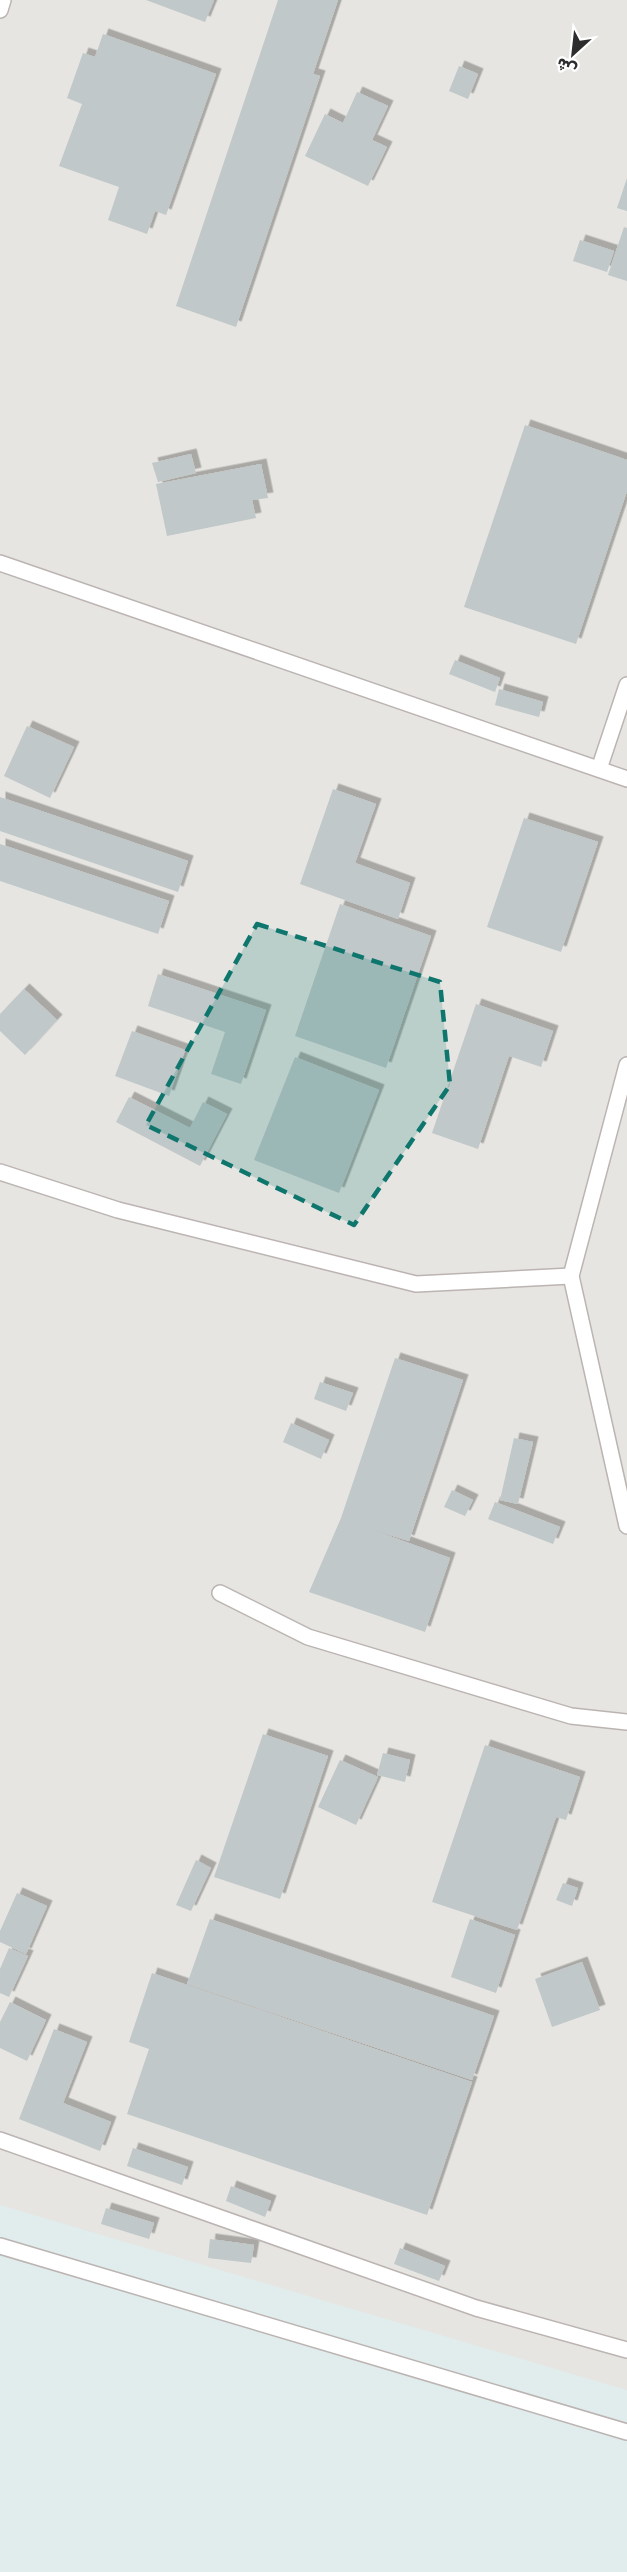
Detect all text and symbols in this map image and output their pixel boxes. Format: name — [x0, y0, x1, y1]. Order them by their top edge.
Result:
north arrow — [543, 24, 603, 84]
text: ش — [553, 54, 580, 80]

